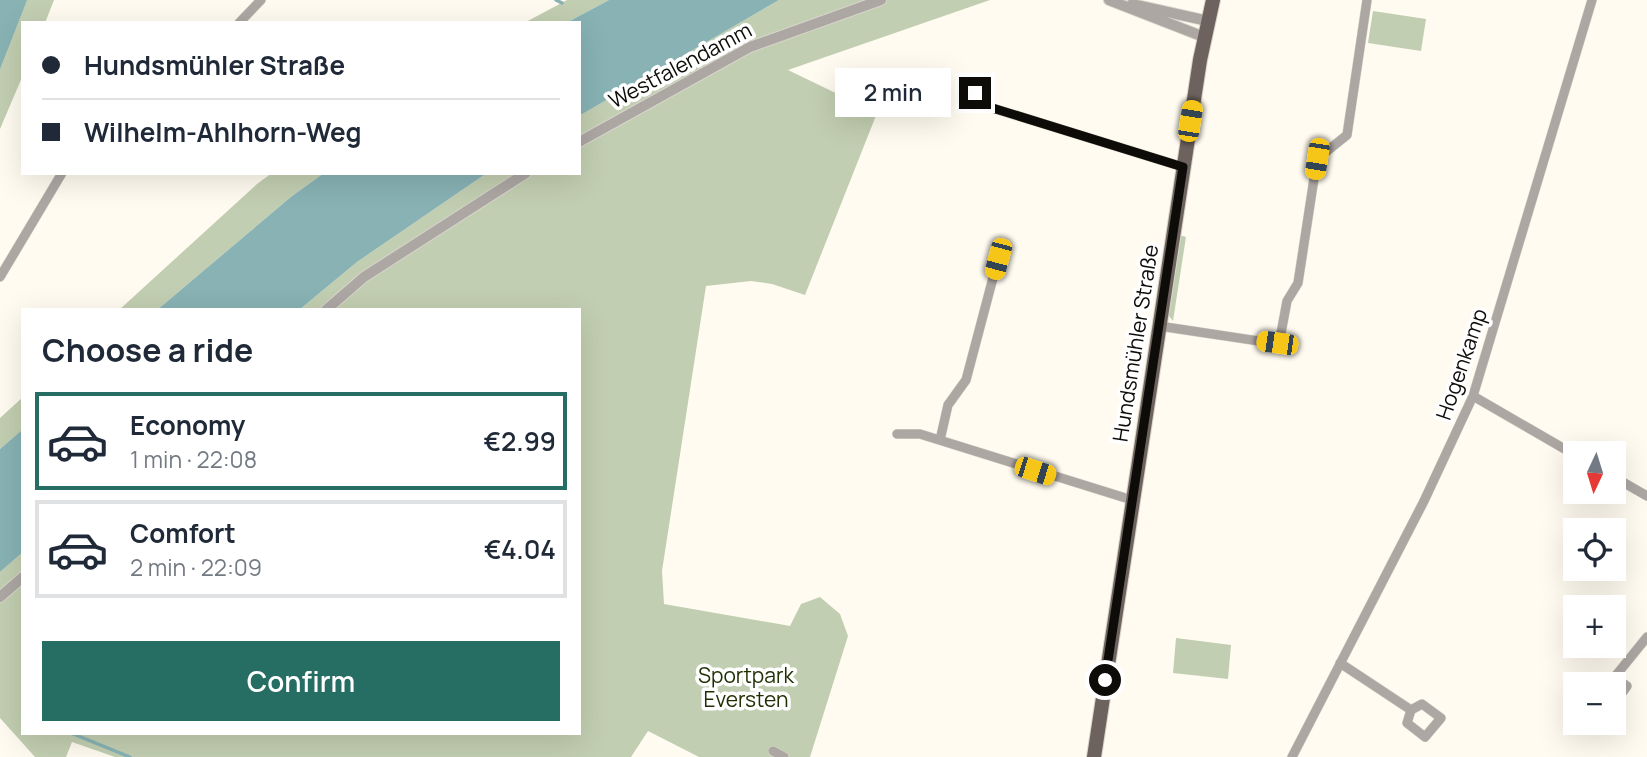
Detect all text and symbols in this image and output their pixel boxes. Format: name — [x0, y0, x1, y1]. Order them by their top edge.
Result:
street label: Westfalendamm — [604, 16, 756, 114]
text: Hundsmühler Straße — [84, 47, 345, 83]
callout: 2 min — [835, 68, 950, 118]
text: 2 min — [864, 76, 922, 108]
route end — [959, 77, 991, 109]
car — [1177, 99, 1204, 143]
text: Wilhelm-Ahlhorn-Weg — [84, 114, 362, 150]
car — [1304, 137, 1331, 181]
car — [983, 236, 1014, 282]
street label: Hundsmühler Straße — [1106, 242, 1164, 444]
street label: Hogenkamp — [1429, 305, 1493, 423]
text: Choose a ride — [42, 328, 253, 372]
car — [1255, 330, 1300, 356]
text: Economy — [130, 407, 245, 443]
icon: car — [46, 410, 109, 473]
text: €2.99 — [484, 423, 556, 459]
north arrow — [1563, 441, 1626, 504]
map controls — [1563, 441, 1626, 735]
text: 1 min · 22:08 — [130, 443, 257, 475]
car — [1012, 455, 1059, 487]
text: Comfort — [130, 515, 236, 551]
icon: car — [46, 518, 109, 581]
button: locate — [1563, 518, 1626, 581]
text: €4.04 — [484, 531, 556, 567]
text: 2 min · 22:09 — [130, 551, 262, 583]
button: + — [1563, 595, 1626, 658]
button: Confirm — [42, 641, 560, 721]
park label: Sportpark Eversten — [698, 661, 795, 713]
route start — [1089, 664, 1121, 696]
button: − — [1563, 672, 1626, 735]

